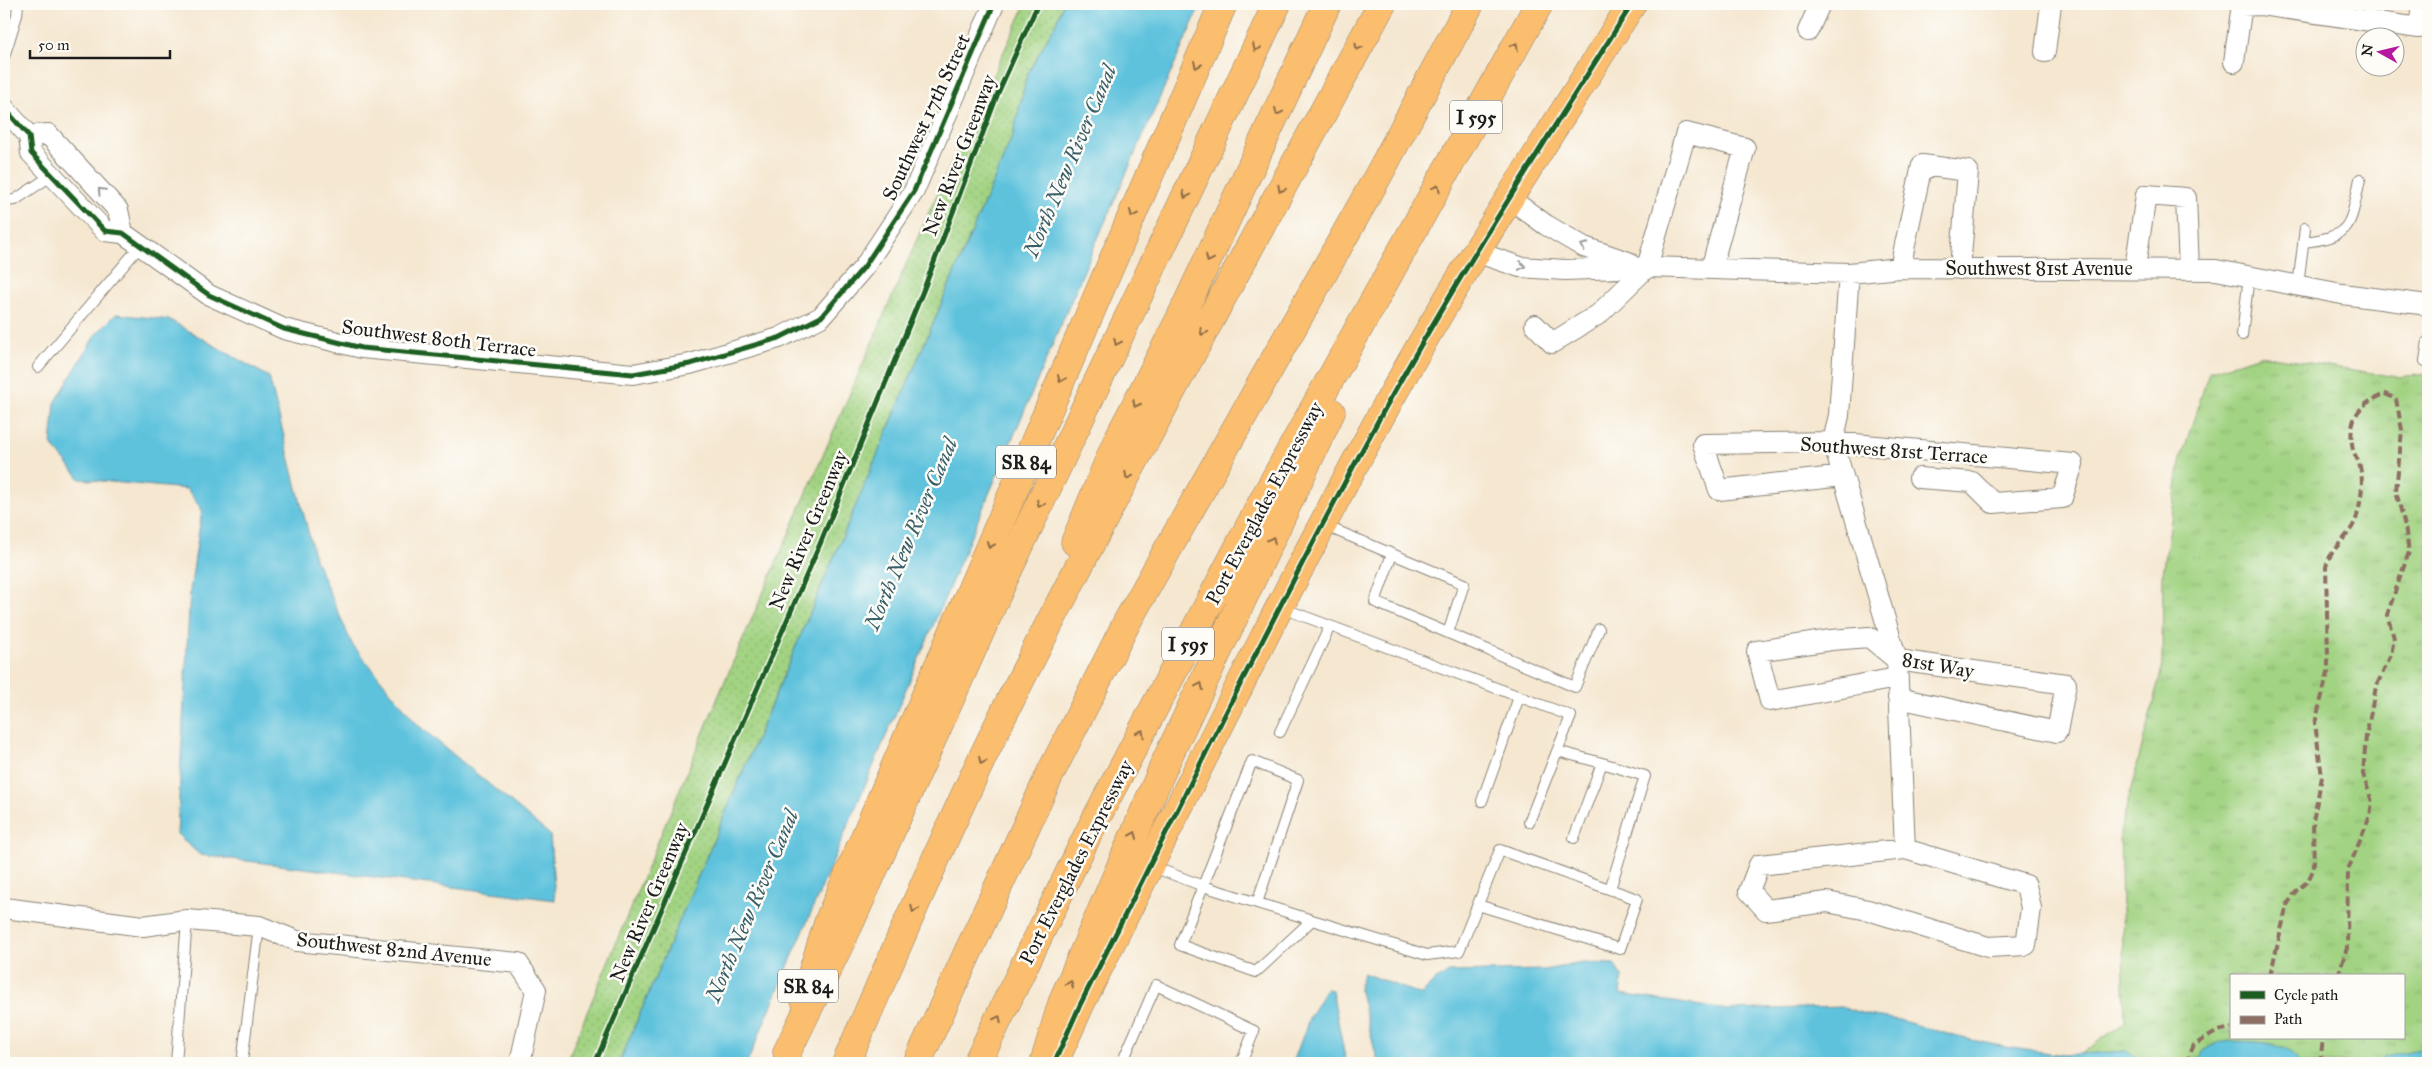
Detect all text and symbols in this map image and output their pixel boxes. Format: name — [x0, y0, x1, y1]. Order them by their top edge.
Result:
scale bar — [30, 28, 170, 60]
north arrow — [2354, 28, 2404, 78]
street label: Southwest 17th Street — [877, 30, 975, 204]
text: 50 m — [38, 36, 70, 54]
one-way arrow — [1355, 41, 1365, 50]
one-way arrow — [1509, 42, 1519, 51]
one-way arrow — [1251, 43, 1262, 52]
text: N — [2358, 43, 2377, 57]
water label: North New River Canal — [1017, 59, 1123, 262]
one-way arrow — [1192, 60, 1203, 69]
street label: New River Greenway — [917, 70, 1001, 239]
road number: I 595 — [1450, 100, 1502, 134]
one-way arrow — [1273, 107, 1284, 116]
one-way arrow — [1277, 184, 1287, 193]
one-way arrow — [1431, 185, 1441, 194]
one-way arrow — [98, 188, 107, 197]
one-way arrow — [1182, 190, 1192, 199]
one-way arrow — [1128, 209, 1139, 218]
one-way arrow — [1580, 242, 1589, 252]
one-way arrow — [1204, 254, 1215, 263]
street label: Southwest 81st Avenue — [1945, 256, 2133, 280]
one-way arrow — [1518, 261, 1527, 271]
street label: Southwest 80th Terrace — [340, 314, 538, 362]
one-way arrow — [1200, 327, 1210, 336]
one-way arrow — [1112, 337, 1123, 346]
one-way arrow — [1057, 374, 1068, 383]
street label: Port Everglades Expressway — [1200, 397, 1329, 609]
one-way arrow — [1132, 399, 1142, 408]
street label: Southwest 81st Terrace — [1799, 431, 1989, 469]
water label: North New River Canal — [858, 432, 964, 635]
street label: New River Greenway — [764, 446, 853, 613]
road number: SR 84 — [996, 446, 1056, 478]
one-way arrow — [1124, 471, 1134, 480]
one-way arrow — [1035, 499, 1046, 508]
one-way arrow — [1265, 536, 1276, 545]
one-way arrow — [986, 540, 997, 549]
road number: I 595 — [1162, 628, 1214, 661]
street label: 81st Way — [1900, 647, 1977, 683]
one-way arrow — [1194, 682, 1205, 691]
one-way arrow — [1135, 729, 1145, 738]
street label: Port Everglades Expressway — [1014, 755, 1139, 969]
one-way arrow — [978, 756, 989, 765]
water label: North New River Canal — [699, 804, 805, 1007]
street label: New River Greenway — [605, 818, 694, 985]
one-way arrow — [1128, 831, 1139, 840]
one-way arrow — [911, 903, 921, 912]
street label: Southwest 82nd Avenue — [295, 927, 493, 971]
road number: SR 84 — [778, 969, 838, 1002]
legend — [2230, 974, 2404, 1040]
one-way arrow — [1063, 980, 1074, 989]
text: Cycle path — [2274, 986, 2339, 1004]
text: Path — [2274, 1010, 2303, 1028]
one-way arrow — [992, 1015, 1002, 1024]

